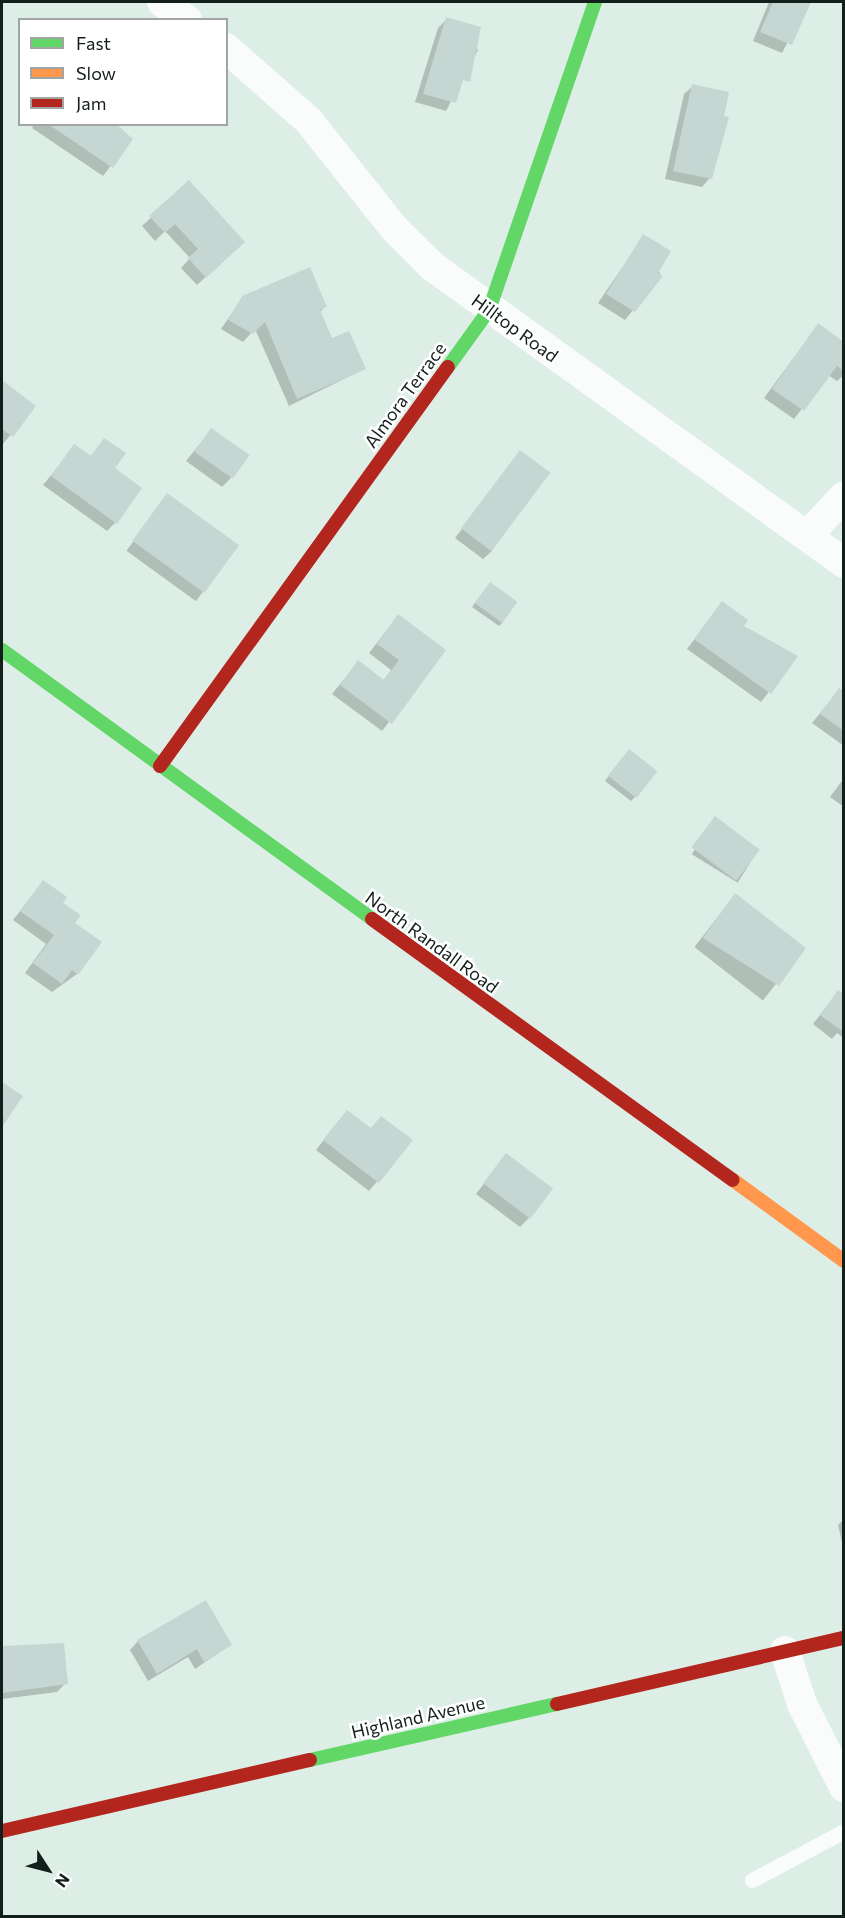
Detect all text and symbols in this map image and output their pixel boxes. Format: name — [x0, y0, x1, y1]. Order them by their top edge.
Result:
legend — [18, 18, 228, 126]
text: Fast — [76, 32, 111, 54]
text: Slow — [76, 62, 116, 84]
text: Jam — [76, 92, 106, 114]
street label: Hilltop Road — [468, 289, 562, 367]
street label: Almora Terrace — [360, 338, 450, 452]
street label: North Randall Road — [361, 887, 503, 997]
street label: Highland Avenue — [349, 1691, 487, 1743]
north arrow — [18, 1840, 78, 1900]
text: N — [52, 1870, 74, 1891]

